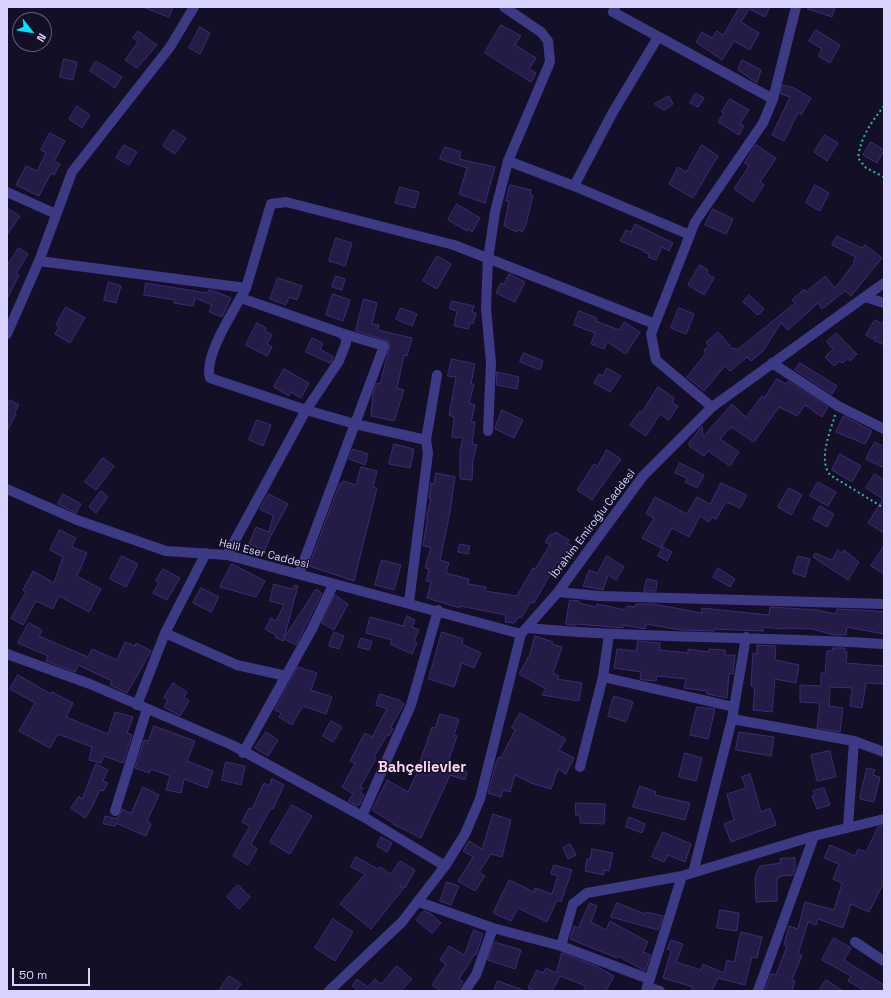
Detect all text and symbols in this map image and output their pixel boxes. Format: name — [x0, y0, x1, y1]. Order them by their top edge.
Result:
north arrow — [12, 12, 52, 52]
text: N — [34, 31, 49, 44]
street label: İbrahim Emiroğlu Caddesi — [548, 467, 638, 581]
street label: Halil Eser Caddesi — [218, 536, 310, 572]
district label: Bahçelievler — [378, 759, 466, 777]
scale bar — [14, 960, 92, 986]
text: 50 m — [19, 967, 47, 983]

